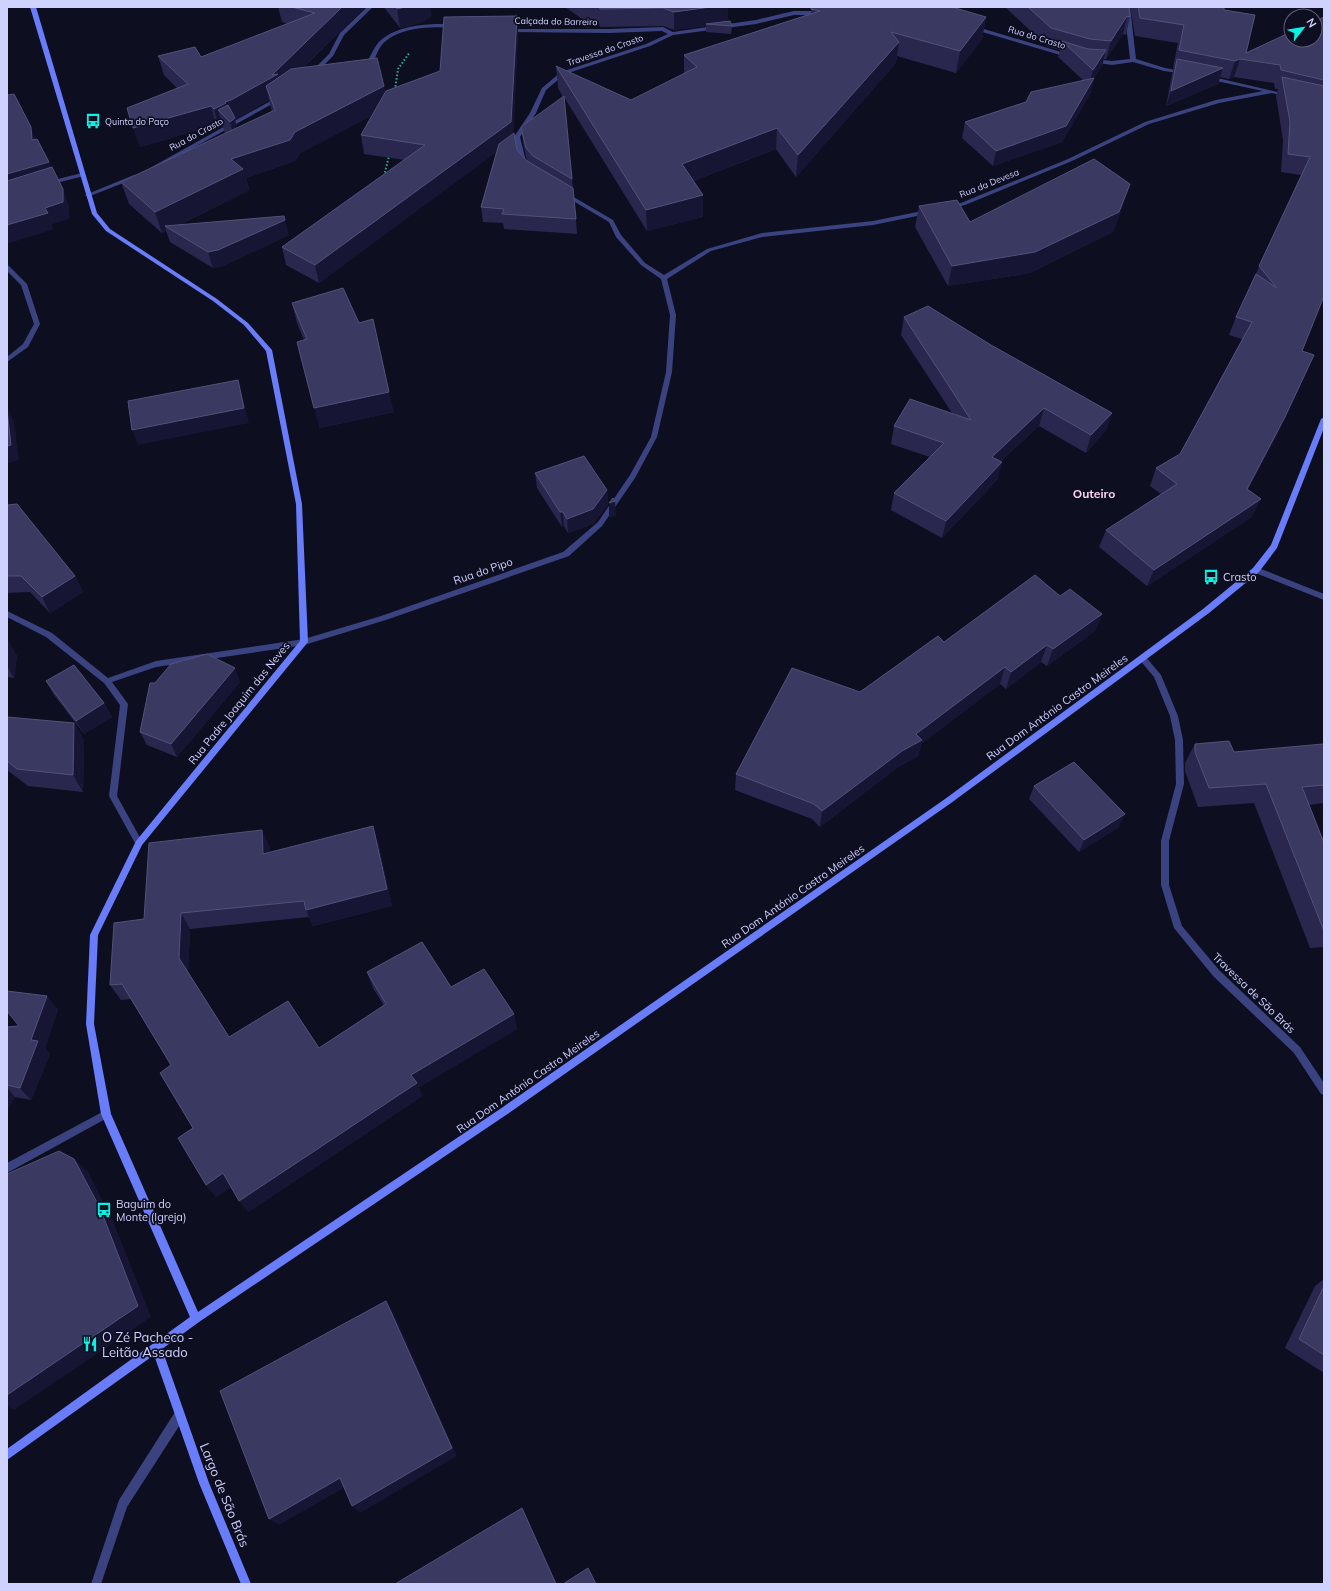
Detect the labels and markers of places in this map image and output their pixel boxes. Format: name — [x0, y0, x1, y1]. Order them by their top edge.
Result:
bus stop icon: Quinta do Paço — [84, 112, 102, 130]
place label: Quinta do Paço — [105, 116, 169, 127]
bus stop icon: Crasto — [1202, 568, 1220, 586]
place label: Crasto — [1223, 570, 1257, 584]
place label: Baguim do Monte (Igreja) — [116, 1197, 186, 1224]
bus stop icon: Baguim do Monte (Igreja) — [95, 1201, 113, 1219]
place label: O Zé Pacheco - Leitão Assado — [102, 1329, 193, 1360]
restaurant icon: O Zé Pacheco - Leitão Assado — [81, 1335, 99, 1353]

